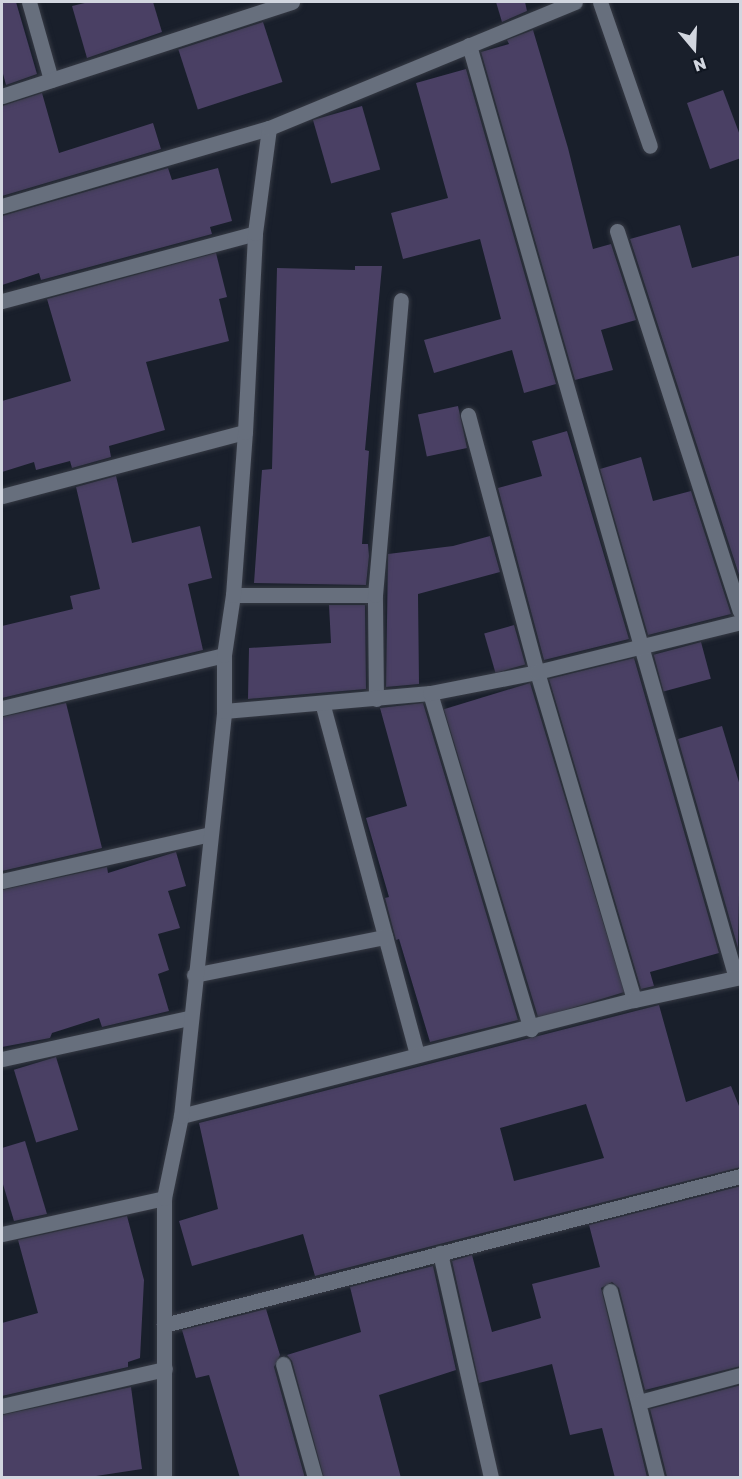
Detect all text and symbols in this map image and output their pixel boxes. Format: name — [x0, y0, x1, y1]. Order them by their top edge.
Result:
north arrow — [664, 18, 724, 78]
text: N — [691, 54, 709, 76]

